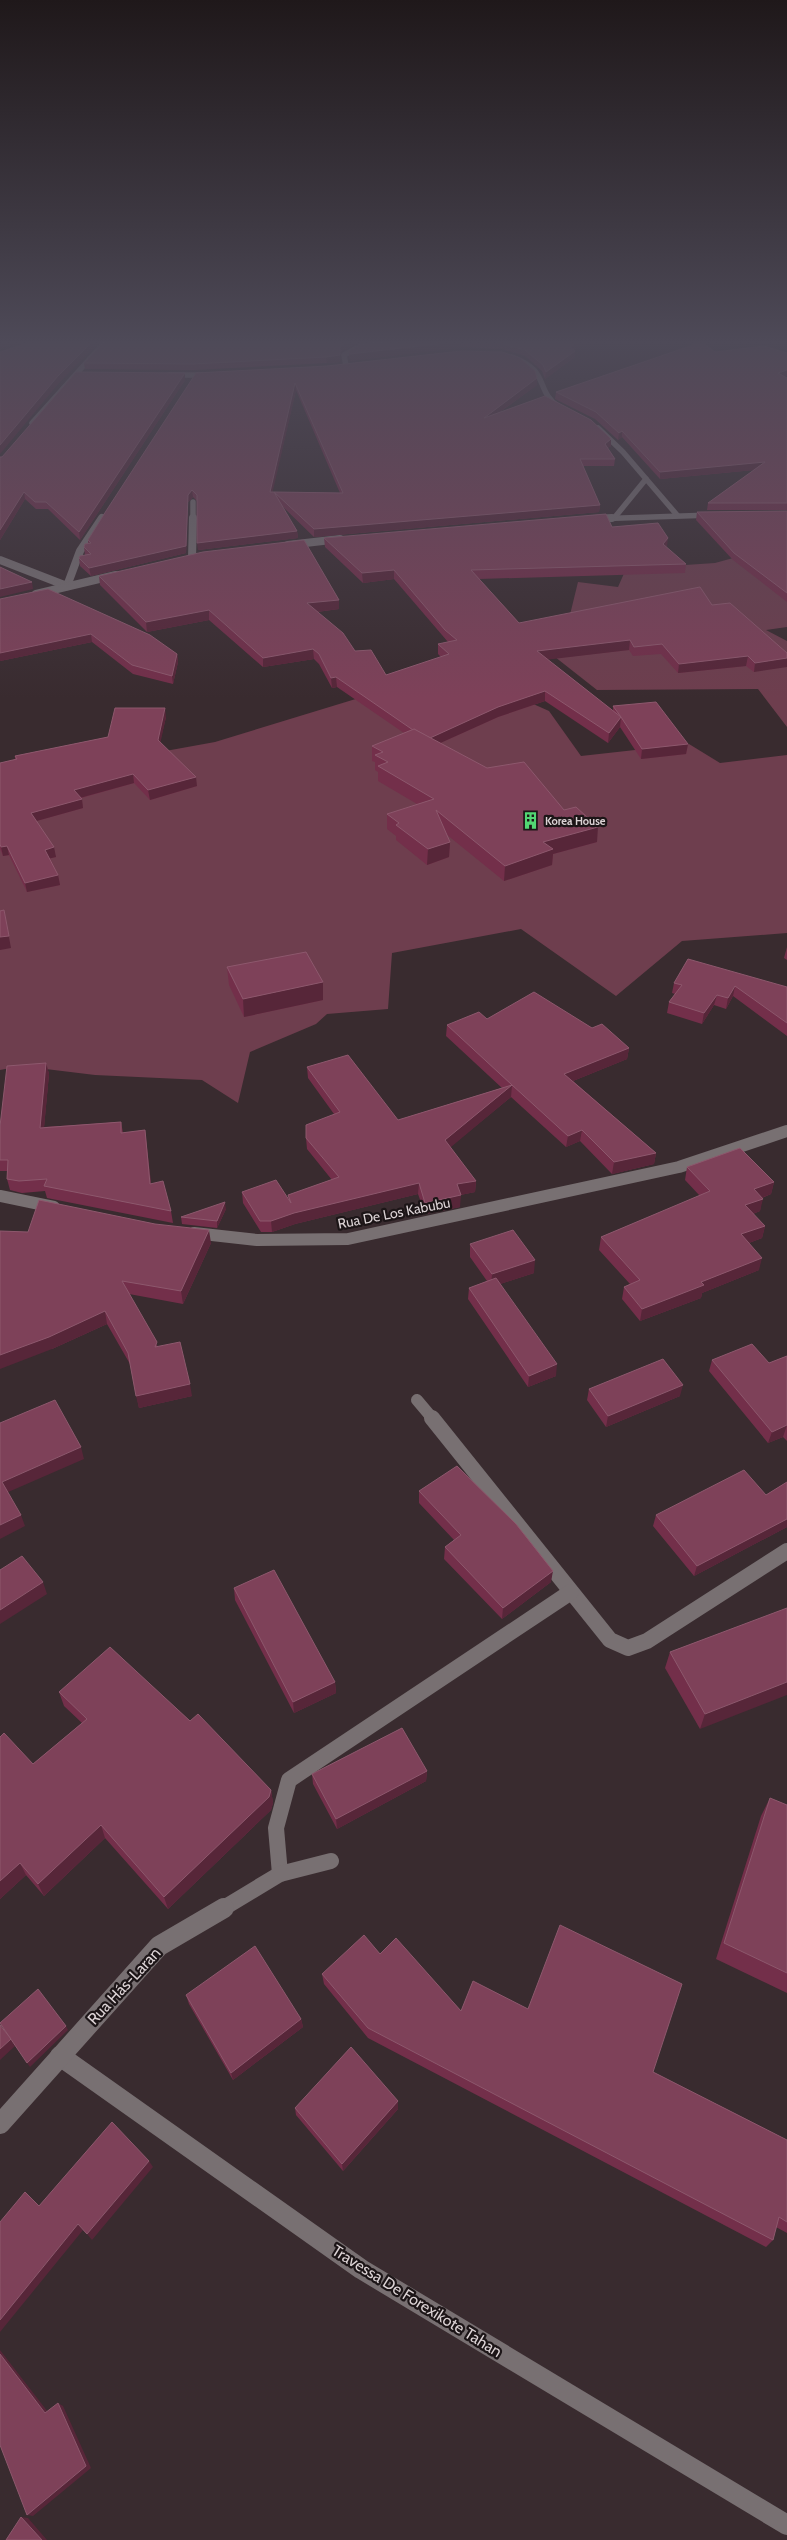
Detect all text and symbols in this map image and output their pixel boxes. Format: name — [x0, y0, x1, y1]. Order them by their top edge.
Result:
building icon: Korea House — [521, 811, 541, 831]
place label: Korea House — [545, 814, 606, 828]
street label: Rua De Los Kabubu — [336, 1193, 452, 1233]
street label: Rua Hás-Laran — [83, 1943, 165, 2029]
street label: Travessa De Forexikote Tahan — [329, 2241, 506, 2361]

